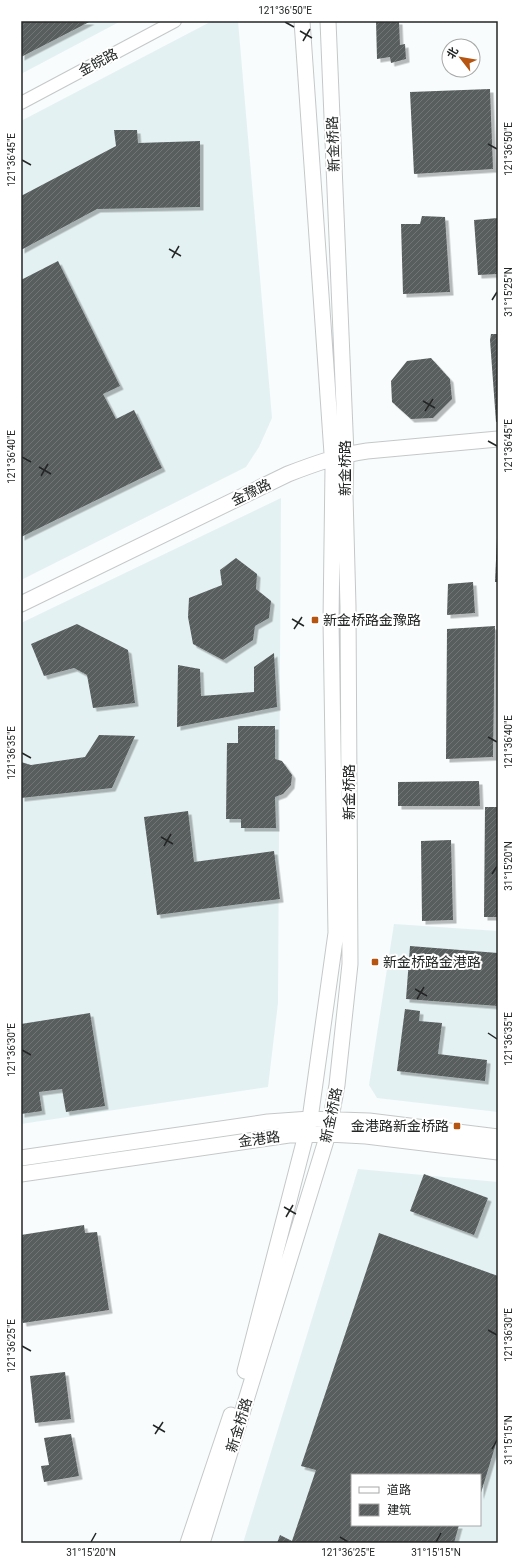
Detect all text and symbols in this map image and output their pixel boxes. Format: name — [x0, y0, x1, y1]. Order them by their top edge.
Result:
text: 121°36'50"E — [258, 5, 312, 16]
north arrow — [441, 38, 481, 78]
street label: 金皖路 — [76, 45, 120, 79]
text: 北 — [444, 45, 461, 61]
street label: 新金桥路 — [324, 116, 342, 172]
text: 121°36'50"E — [503, 122, 514, 176]
text: 121°36'45"E — [6, 133, 17, 187]
text: 31°15'25"N — [503, 267, 514, 317]
text: 121°36'45"E — [503, 419, 514, 473]
text: 121°36'40"E — [6, 430, 17, 484]
street label: 新金桥路 — [337, 440, 353, 496]
street label: 金豫路 — [229, 476, 273, 508]
place label: 新金桥路金豫路 — [323, 612, 421, 628]
marker: 新金桥路金豫路 — [310, 615, 320, 625]
text: 121°36'40"E — [503, 715, 514, 769]
text: 121°36'35"E — [6, 726, 17, 780]
street label: 新金桥路 — [341, 764, 357, 820]
text: 31°15'20"N — [503, 841, 514, 891]
place label: 新金桥路金港路 — [383, 954, 481, 970]
marker: 新金桥路金港路 — [370, 957, 380, 967]
text: 121°36'35"E — [503, 1012, 514, 1066]
text: 121°36'30"E — [6, 1023, 17, 1077]
street label: 新金桥路 — [317, 1086, 345, 1144]
place label: 金港路新金桥路 — [351, 1118, 449, 1134]
marker: 金港路新金桥路 — [452, 1121, 462, 1131]
street label: 金港路 — [237, 1128, 281, 1150]
text: 121°36'30"E — [503, 1308, 514, 1362]
text: 121°36'25"E — [6, 1319, 17, 1373]
street label: 新金桥路 — [223, 1396, 255, 1454]
text: 31°15'15"N — [503, 1415, 514, 1465]
legend — [351, 1474, 481, 1526]
text: 道路 — [387, 1483, 411, 1497]
text: 建筑 — [387, 1503, 411, 1517]
text: 31°15'20"N — [66, 1547, 116, 1558]
text: 121°36'25"E — [321, 1547, 375, 1558]
text: 31°15'15"N — [411, 1547, 461, 1558]

